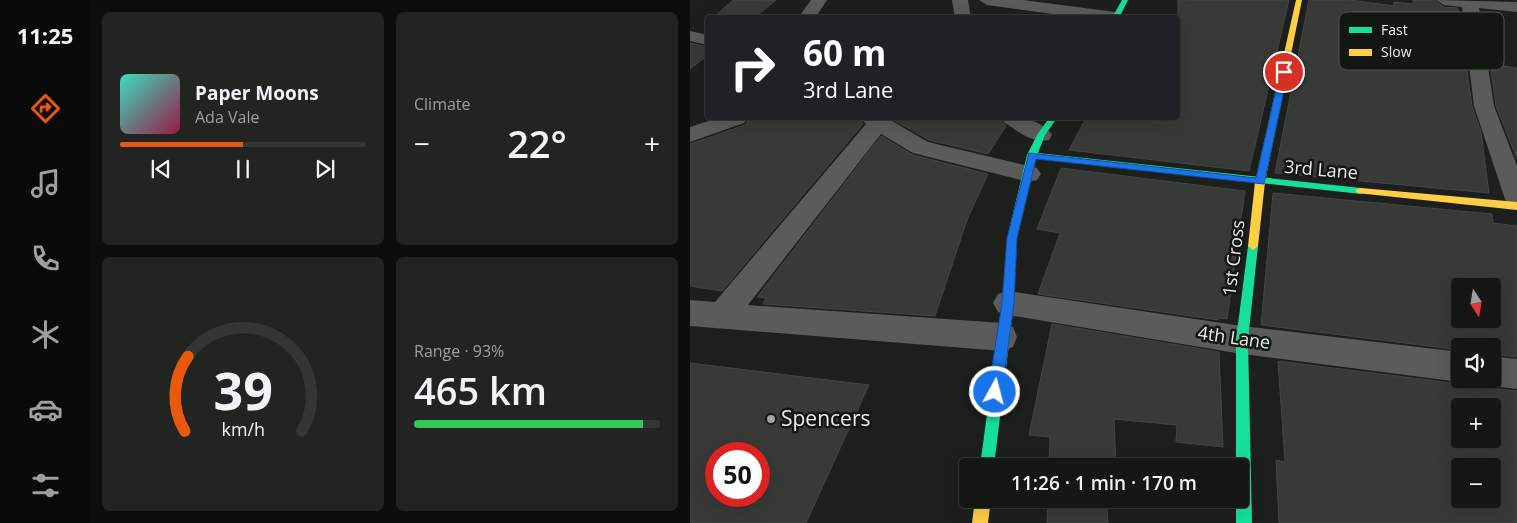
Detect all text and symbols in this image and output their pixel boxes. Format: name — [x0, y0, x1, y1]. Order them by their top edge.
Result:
legend — [1339, 12, 1504, 70]
text: 11:25 — [17, 20, 73, 50]
text: Fast — [1381, 20, 1408, 39]
text: 60 m — [803, 29, 886, 76]
icon: right — [720, 35, 785, 100]
text: Slow — [1381, 42, 1412, 61]
pin — [1263, 51, 1305, 93]
icon: arrive — [1270, 58, 1298, 86]
text: 3rd Lane — [803, 74, 893, 104]
text: Paper Moons — [195, 80, 319, 106]
icon: directions — [28, 91, 63, 126]
text: Climate — [414, 93, 471, 115]
text: Ada Vale — [195, 106, 259, 128]
text: 22° — [507, 117, 567, 169]
text: − — [414, 124, 430, 162]
text: + — [644, 124, 660, 162]
street label: 3rd Lane — [1283, 154, 1359, 184]
icon: previous — [147, 155, 175, 183]
icon: pause — [229, 155, 257, 183]
icon: next — [311, 155, 339, 183]
icon: music — [28, 166, 63, 201]
street label: 1st Cross — [1216, 218, 1250, 297]
icon: phone — [28, 241, 63, 276]
north arrow — [1451, 278, 1501, 328]
map controls — [1451, 278, 1501, 508]
icon: climate — [28, 317, 63, 352]
street label: 4th Lane — [1196, 320, 1272, 354]
button: sound — [1451, 338, 1501, 388]
text: Range · 93% — [414, 340, 504, 362]
text: 39 — [213, 354, 273, 425]
text: 465 km — [414, 364, 547, 416]
position arrow — [968, 365, 1020, 417]
icon: car — [28, 392, 63, 427]
button: + — [1451, 398, 1501, 448]
place label: Spencers — [781, 404, 870, 432]
marker: Spencers — [765, 413, 777, 425]
text: km/h — [221, 417, 265, 441]
speed limit sign: 50 — [705, 442, 770, 507]
button: − — [1451, 458, 1501, 508]
icon: filters — [28, 468, 63, 503]
text: 11:26 · 1 min · 170 m — [1011, 470, 1197, 496]

